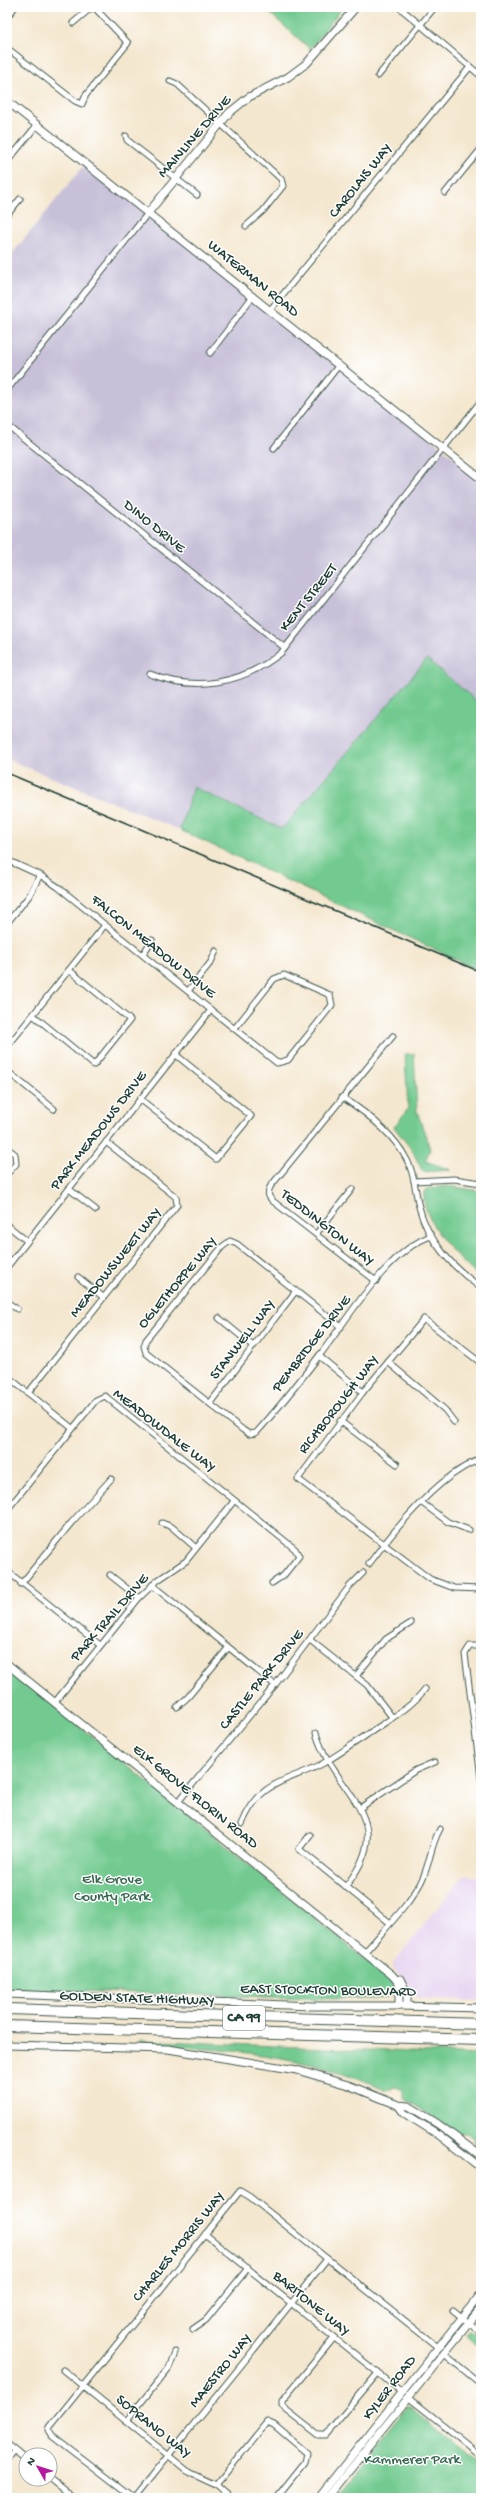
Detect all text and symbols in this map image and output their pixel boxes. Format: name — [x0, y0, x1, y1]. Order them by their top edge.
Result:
street label: MAINLINE DRIVE — [154, 92, 236, 182]
street label: CAROLAIS WAY — [325, 140, 397, 222]
street label: WATERMAN ROAD — [204, 237, 303, 322]
street label: DINO DRIVE — [119, 496, 189, 558]
street label: KENT STREET — [276, 560, 342, 635]
street label: FALCON MEADOW DRIVE — [86, 891, 219, 1003]
street label: PARK MEADOWS DRIVE — [46, 1067, 152, 1195]
street label: TEDDINGTON WAY — [276, 1185, 378, 1270]
street label: MEADOWSWEET WAY — [66, 1204, 166, 1322]
street label: OGLETHORPE WAY — [134, 1233, 222, 1333]
street label: PEMBRIDGE DRIVE — [268, 1291, 356, 1397]
street label: STANWELL WAY — [206, 1296, 280, 1384]
street label: RICHBOROUGH WAY — [295, 1352, 383, 1458]
street label: MEADOWDALE WAY — [109, 1385, 219, 1477]
street label: PARK TRAIL DRIVE — [66, 1570, 154, 1666]
street label: CASTLE PARK DRIVE — [216, 1626, 308, 1734]
street label: ELK GROVE FLORIN ROAD — [128, 1741, 262, 1853]
park label: Elk Grove County Park — [74, 1871, 151, 1906]
street label: EAST STOCKTON BOULEVARD — [240, 1980, 416, 2002]
street label: GOLDEN STATE HIGHWAY — [59, 1987, 215, 2011]
road number: CA 99 — [223, 2006, 265, 2030]
street label: CHARLES MORRIS WAY — [129, 2188, 229, 2306]
street label: BARITONE WAY — [268, 2267, 353, 2341]
street label: MAESTRO WAY — [186, 2330, 256, 2412]
street label: KYLER ROAD — [359, 2352, 421, 2424]
street label: SOPRANO WAY — [112, 2391, 194, 2463]
north arrow — [18, 2447, 58, 2487]
park label: Kammerer Park — [364, 2451, 461, 2469]
text: N — [25, 2455, 39, 2469]

